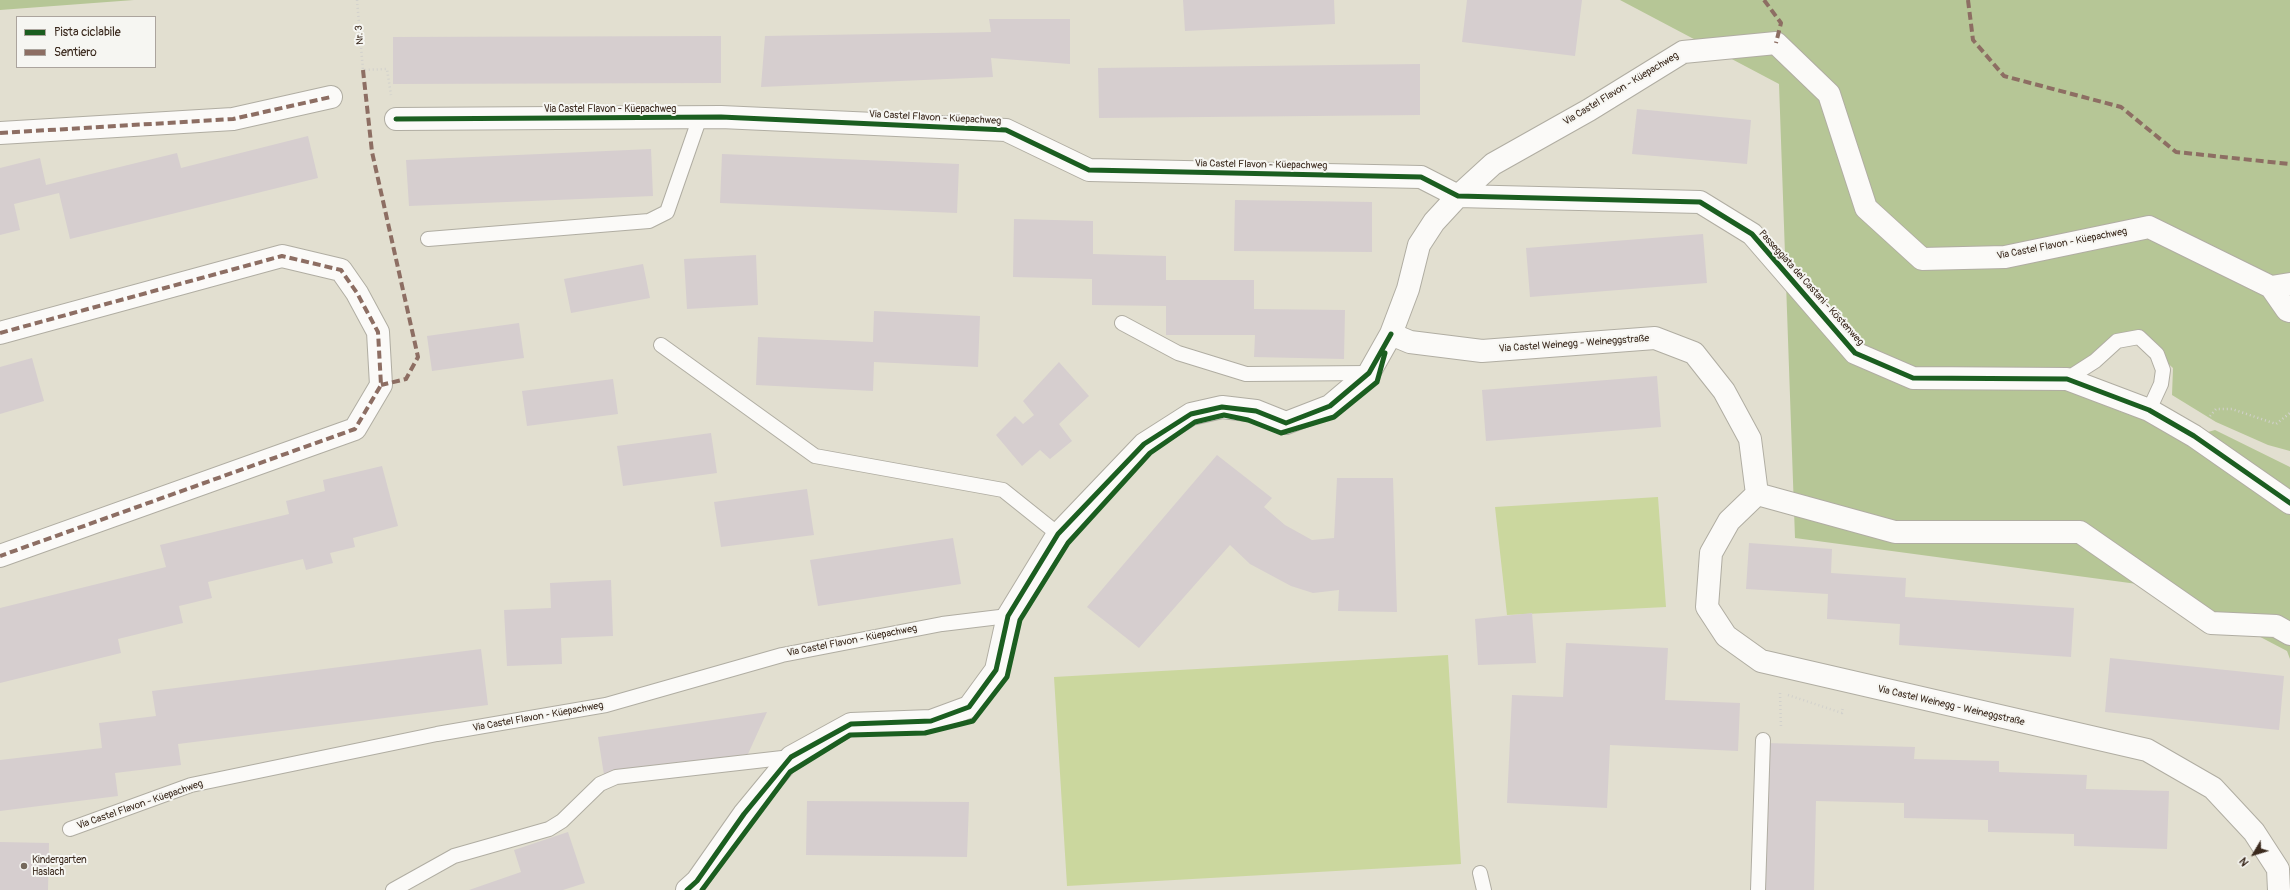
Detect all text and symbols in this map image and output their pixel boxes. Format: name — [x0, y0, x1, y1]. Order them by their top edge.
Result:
legend — [16, 16, 156, 68]
text: Pista ciclabile — [54, 25, 121, 40]
street label: Nr. 3 — [353, 25, 367, 45]
text: Sentiero — [54, 45, 97, 60]
street label: Via Castel Flavon - Küepachweg — [1561, 50, 1681, 128]
street label: Via Castel Flavon - Küepachweg — [544, 103, 676, 115]
street label: Via Castel Flavon - Küepachweg — [869, 109, 1001, 127]
street label: Via Castel Flavon - Küepachweg — [1195, 158, 1327, 172]
street label: Via Castel Flavon - Küepachweg — [1996, 225, 2128, 263]
street label: Passeggiata dei Castani - Köstenweg — [1756, 228, 1866, 348]
street label: Via Castel Weinegg - Weineggstraße — [1498, 333, 1650, 355]
street label: Via Castel Flavon - Küepachweg — [786, 622, 918, 660]
street label: Via Castel Weinegg - Weineggstraße — [1876, 683, 2026, 729]
street label: Via Castel Flavon - Küepachweg — [472, 700, 604, 734]
street label: Via Castel Flavon - Küepachweg — [75, 778, 205, 832]
north arrow — [2234, 834, 2274, 874]
place label: Kindergarten Haslach — [32, 854, 87, 878]
text: N — [2237, 855, 2252, 869]
marker: Kindergarten Haslach — [19, 861, 29, 871]

